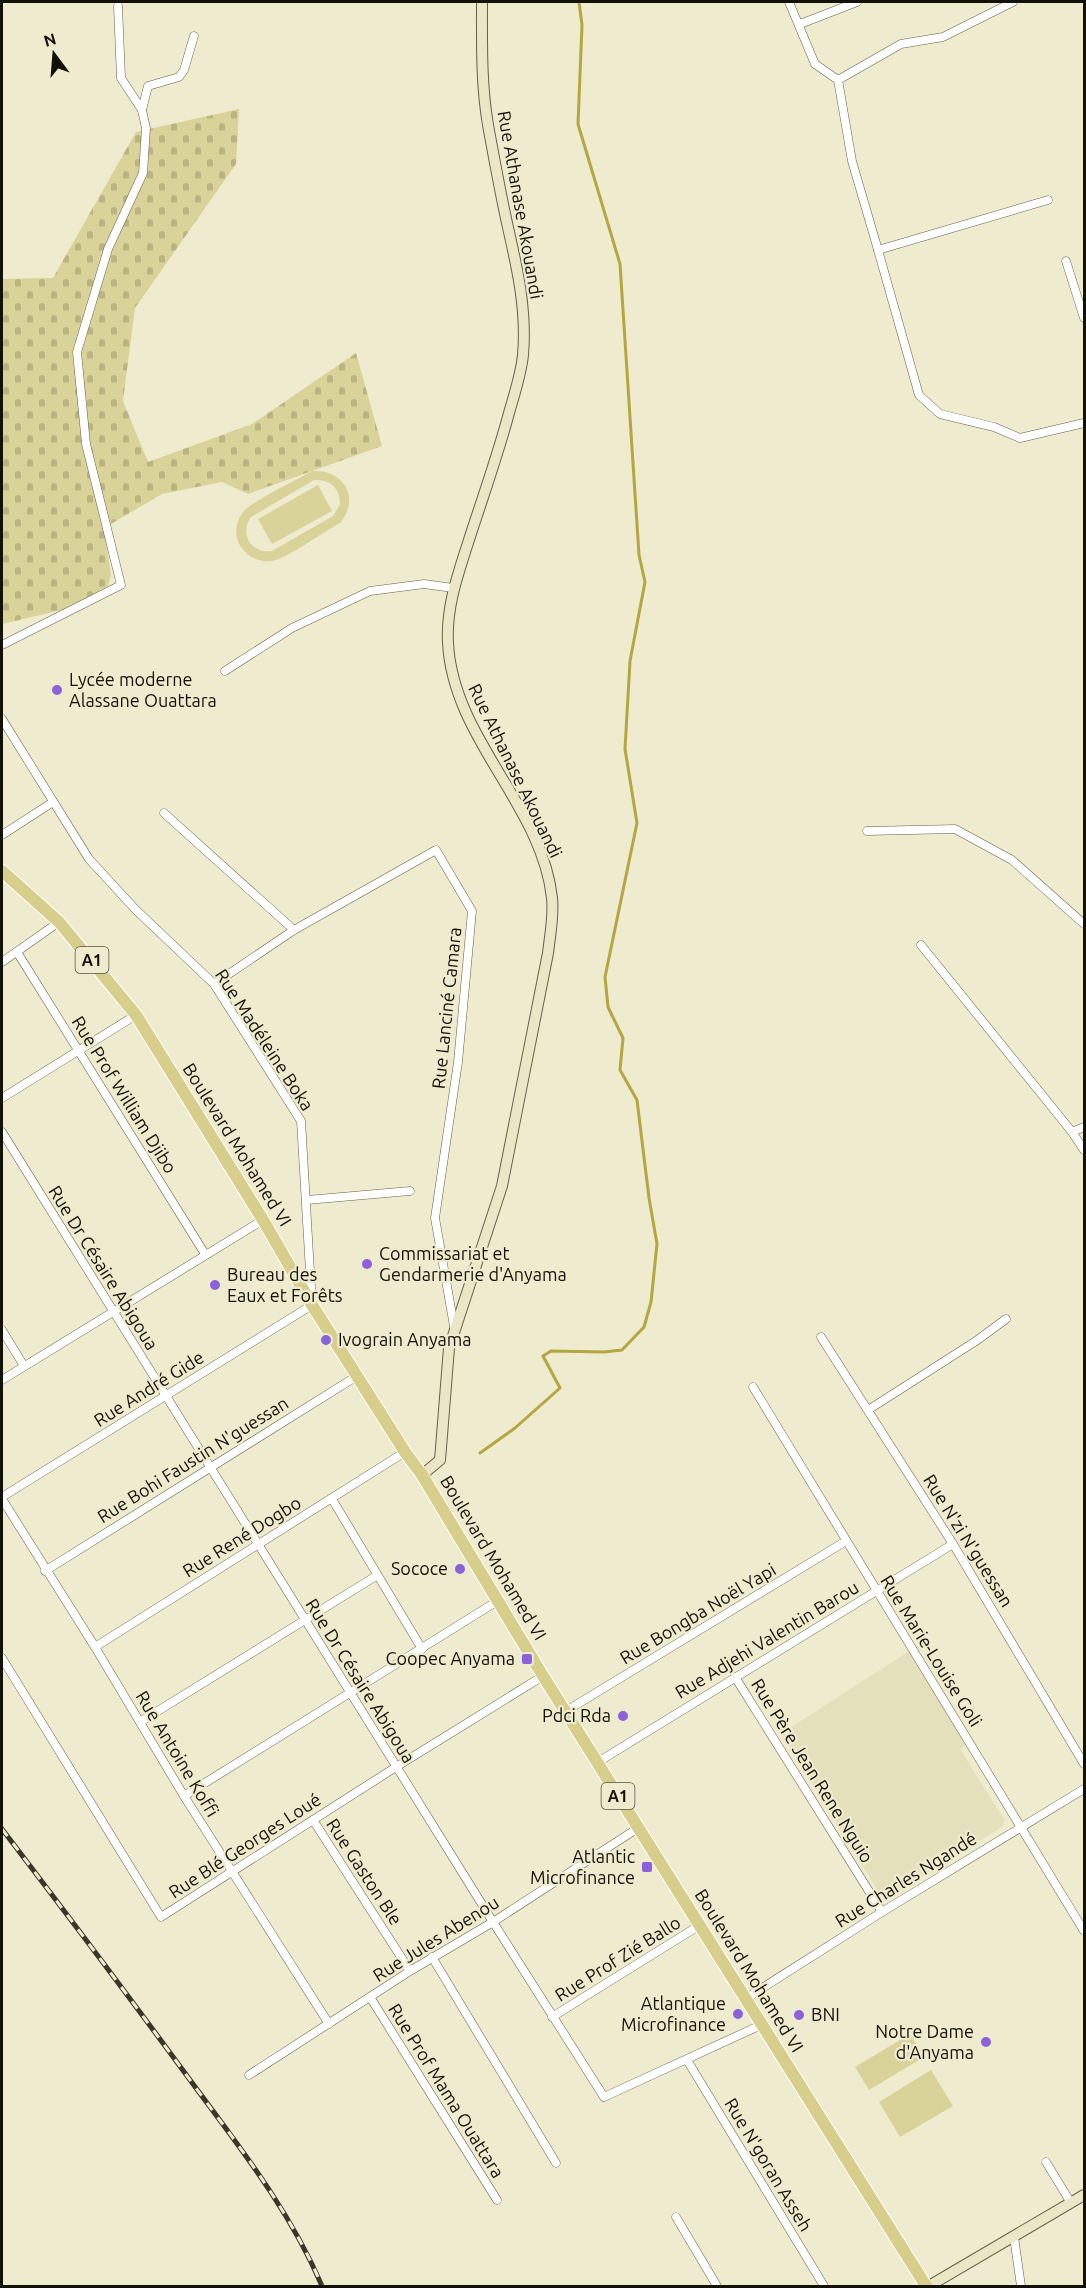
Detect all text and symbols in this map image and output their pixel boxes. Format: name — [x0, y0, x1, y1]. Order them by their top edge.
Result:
north arrow — [24, 24, 84, 84]
text: N — [42, 29, 58, 50]
street label: Rue Athanase Akouandi — [495, 109, 547, 301]
place label: Lycée moderne Alassane Ouattara — [69, 669, 217, 710]
street label: Rue Athanase Akouandi — [465, 680, 567, 861]
marker: Lycée moderne Alassane Ouattara — [50, 683, 64, 697]
street label: Rue Lanciné Camara — [428, 926, 464, 1090]
road number: A1 — [76, 947, 109, 973]
street label: Rue Madéleine Boka — [212, 965, 318, 1114]
street label: Rue Prof William Djibo — [68, 1012, 181, 1177]
street label: Boulevard Mohamed VI — [179, 1059, 296, 1230]
street label: Rue Dr Césaire Abigoua — [45, 1182, 163, 1353]
place label: Commissariat et Gendarmerie d'Anyama — [379, 1243, 567, 1284]
marker: Commissariat et Gendarmerie d'Anyama — [360, 1257, 374, 1271]
place label: Bureau des Eaux et Forêts — [227, 1264, 343, 1305]
marker: Bureau des Eaux et Forêts — [208, 1278, 222, 1292]
place label: Ivograin Anyama — [338, 1329, 472, 1349]
marker: Ivograin Anyama — [319, 1333, 333, 1347]
street label: Rue André Gide — [90, 1346, 207, 1430]
street label: Rue Bohi Faustin N'guessan — [93, 1392, 292, 1526]
street label: Rue N'zi N'guessan — [920, 1471, 1018, 1610]
street label: Boulevard Mohamed VI — [437, 1472, 551, 1643]
street label: Rue René Dogbo — [179, 1492, 304, 1581]
place label: Sococe — [391, 1558, 448, 1578]
street label: Rue Bongba Noël Yapi — [616, 1559, 779, 1668]
marker: Sococe — [453, 1562, 467, 1576]
street label: Rue Marie-Louise Goli — [877, 1571, 987, 1730]
street label: Rue Adjehi Valentin Barou — [671, 1576, 862, 1702]
street label: Rue Dr Césaire Abigoua — [302, 1595, 420, 1766]
place label: Coopec Anyama — [385, 1648, 515, 1668]
marker: Coopec Anyama — [520, 1652, 534, 1666]
street label: Rue Père Jean Rene Nguio — [748, 1675, 878, 1866]
street label: Rue Antoine Koffi — [132, 1687, 223, 1820]
place label: Pdci Rda — [542, 1705, 611, 1725]
marker: Pdci Rda — [616, 1709, 630, 1723]
road number: A1 — [602, 1783, 634, 1809]
street label: Rue Blé Georges Loué — [165, 1789, 324, 1902]
street label: Rue Gaston Ble — [323, 1815, 407, 1928]
street label: Rue Charles Ngandé — [831, 1828, 980, 1931]
place label: Atlantic Microfinance — [530, 1846, 635, 1887]
marker: Atlantic Microfinance — [640, 1860, 654, 1874]
street label: Boulevard Mohamed VI — [691, 1885, 808, 2056]
street label: Rue Jules Abenou — [369, 1891, 502, 1985]
street label: Rue Prof Zié Ballo — [551, 1911, 684, 2005]
place label: Atlantique Microfinance — [621, 1993, 726, 2034]
street label: Rue Prof Mama Ouattara — [385, 2000, 509, 2181]
place label: BNI — [811, 2004, 840, 2024]
marker: Atlantique Microfinance — [731, 2007, 745, 2021]
marker: BNI — [792, 2008, 806, 2022]
place label: Notre Dame d'Anyama — [875, 2021, 974, 2062]
marker: Notre Dame d'Anyama — [979, 2035, 993, 2049]
street label: Rue N'goran Asseh — [721, 2094, 817, 2235]

